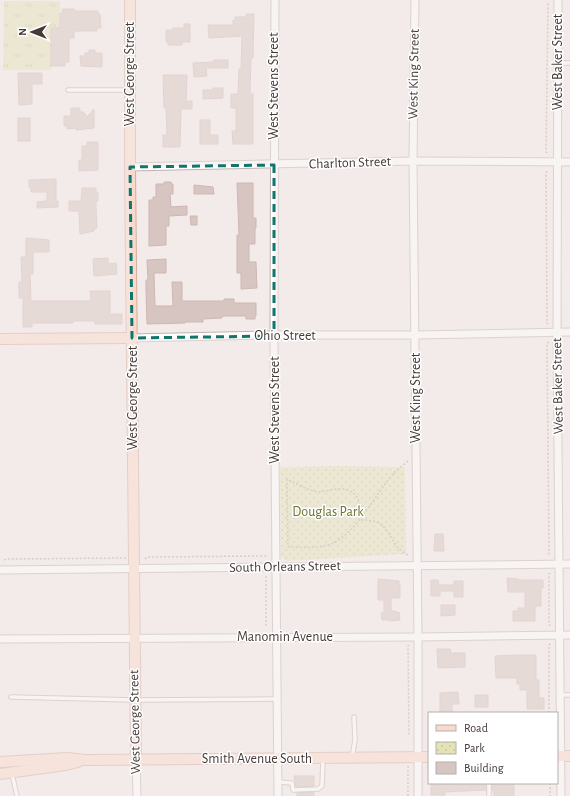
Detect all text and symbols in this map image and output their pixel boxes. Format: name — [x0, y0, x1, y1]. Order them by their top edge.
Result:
north arrow — [12, 12, 52, 52]
street label: West Baker Street — [551, 13, 565, 110]
street label: West George Street — [123, 21, 137, 126]
text: N — [17, 28, 28, 36]
street label: West King Street — [406, 28, 422, 119]
street label: West Stevens Street — [267, 32, 281, 140]
street label: Charlton Street — [309, 155, 392, 171]
street label: Ohio Street — [254, 329, 316, 343]
street label: West Baker Street — [550, 337, 566, 434]
street label: West George Street — [126, 345, 140, 450]
street label: West King Street — [409, 352, 423, 443]
street label: West Stevens Street — [268, 356, 282, 464]
park label: Douglas Park — [292, 505, 364, 519]
street label: South Orleans Street — [229, 559, 342, 575]
street label: Manomin Avenue — [237, 630, 333, 644]
street label: West George Street — [127, 669, 143, 774]
legend — [428, 712, 558, 784]
text: Road — [464, 722, 488, 734]
text: Park — [464, 742, 485, 754]
street label: Smith Avenue South — [202, 752, 312, 766]
text: Building — [464, 762, 504, 774]

